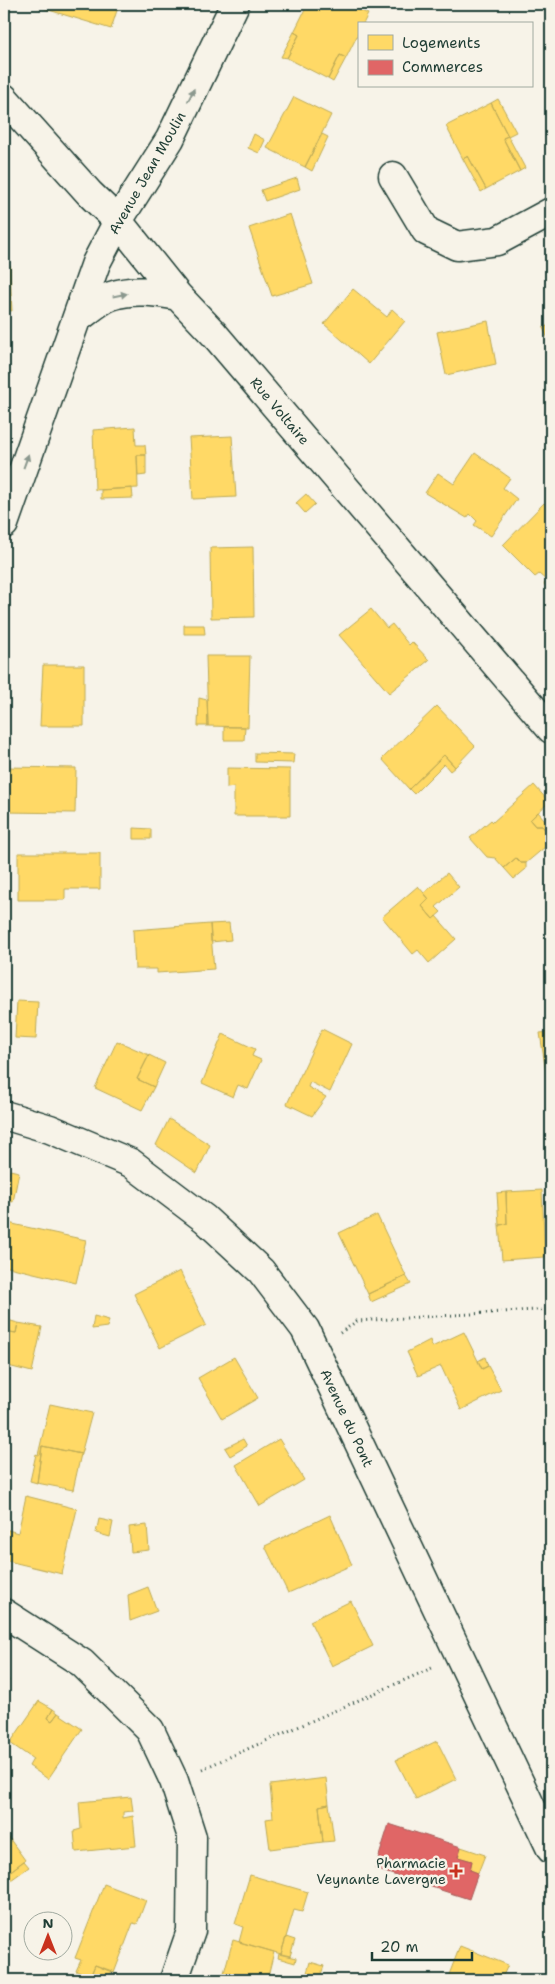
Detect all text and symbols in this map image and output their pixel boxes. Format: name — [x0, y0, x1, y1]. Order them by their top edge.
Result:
legend — [358, 22, 532, 88]
text: Logements — [402, 33, 481, 53]
text: Commerces — [402, 57, 483, 77]
one-way arrow — [188, 88, 196, 102]
street label: Avenue Jean Moulin — [105, 108, 190, 238]
one-way arrow — [112, 290, 128, 298]
street label: Rue Voltaire — [246, 373, 314, 449]
one-way arrow — [23, 454, 30, 469]
street label: Avenue du Pont — [316, 1366, 378, 1470]
place label: Pharmacie Veynante Lavergne — [316, 1854, 446, 1888]
marker: Pharmacie Veynante Lavergne — [450, 1865, 462, 1877]
north arrow — [22, 1912, 72, 1962]
text: N — [42, 1914, 54, 1932]
scale bar — [372, 1929, 472, 1961]
text: 20 m — [380, 1937, 419, 1957]

